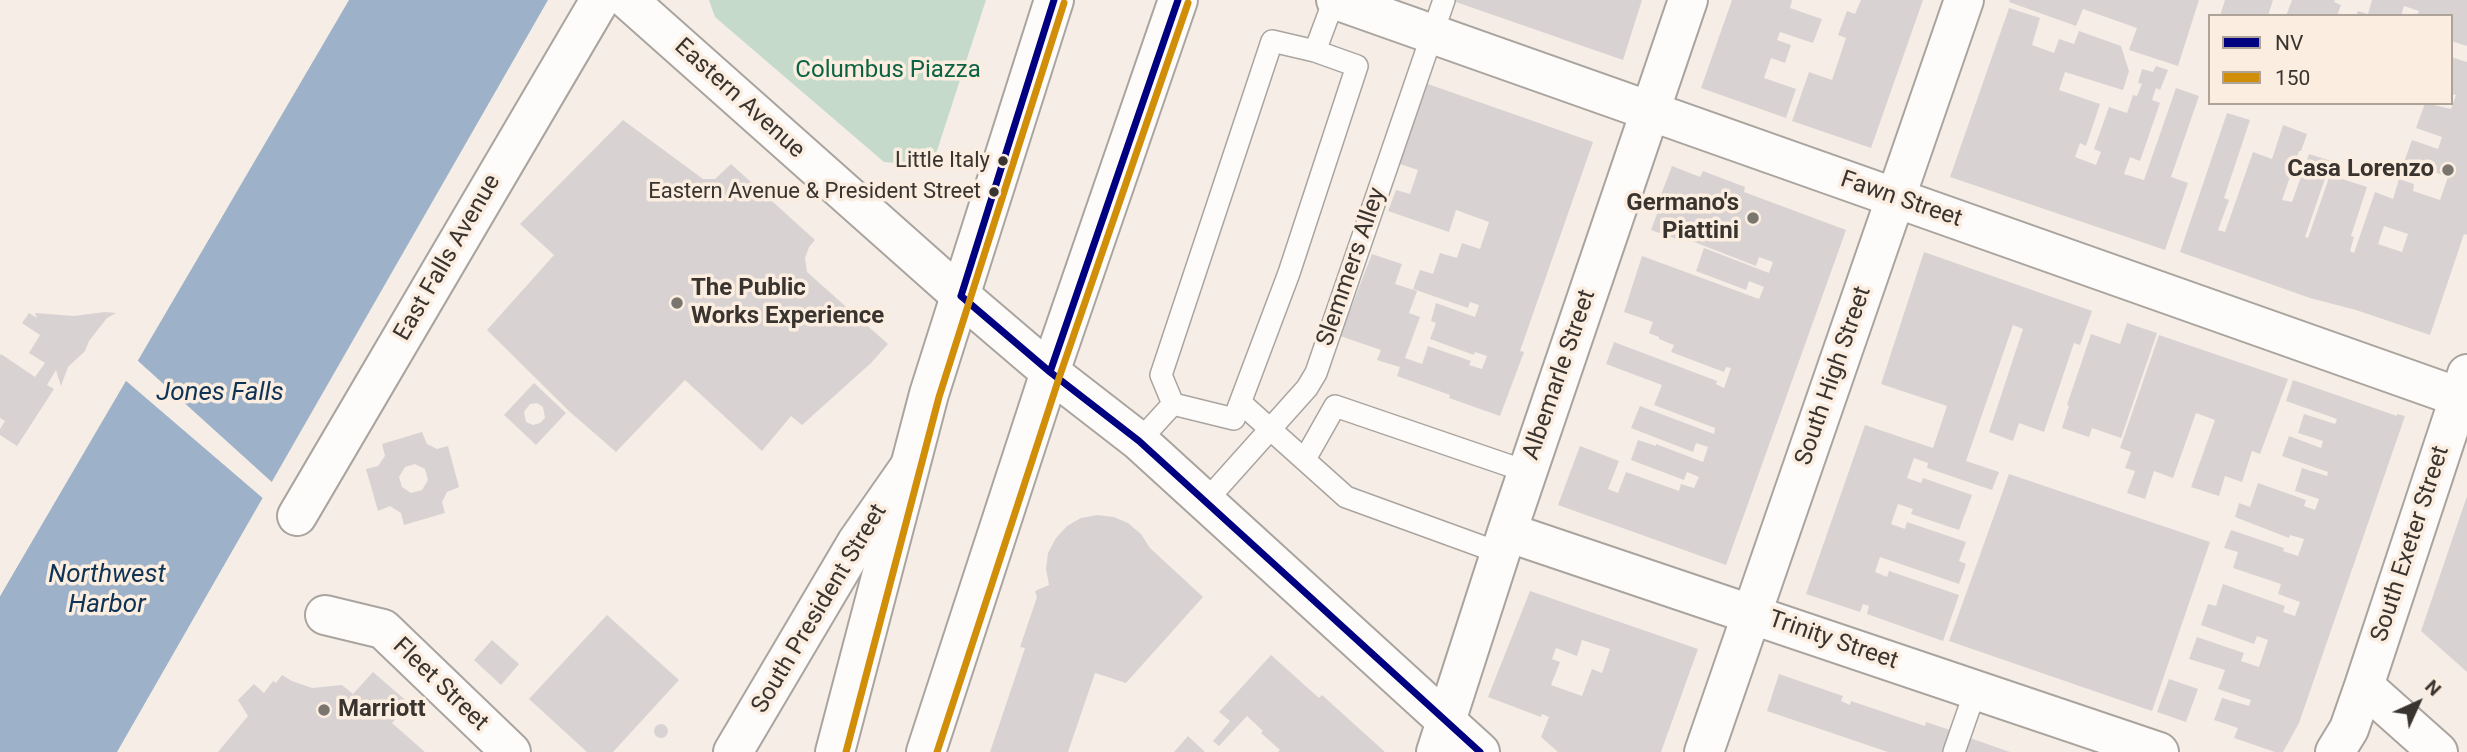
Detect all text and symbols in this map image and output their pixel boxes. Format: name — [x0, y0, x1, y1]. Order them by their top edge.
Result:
legend — [2208, 14, 2453, 105]
text: NV — [2275, 31, 2303, 55]
street label: Eastern Avenue — [668, 33, 810, 165]
park label: Columbus Piazza — [795, 57, 981, 85]
text: 150 — [2275, 66, 2310, 90]
place label: Little Italy — [895, 148, 990, 174]
marker: Little Italy — [996, 154, 1010, 168]
place label: Casa Lorenzo — [2287, 156, 2434, 184]
marker: Casa Lorenzo — [2440, 162, 2456, 178]
street label: Fawn Street — [1837, 166, 1965, 234]
street label: East Falls Avenue — [389, 170, 507, 346]
place label: Eastern Avenue & President Street — [648, 179, 981, 205]
street label: Slemmers Alley — [1311, 184, 1393, 350]
marker: Eastern Avenue & President Street — [987, 185, 1001, 199]
place label: Germano's Piattini — [1626, 190, 1739, 246]
marker: Germano's Piattini — [1745, 210, 1761, 226]
place label: The Public Works Experience — [691, 275, 884, 331]
street label: South High Street — [1790, 283, 1878, 469]
street label: Albemarle Street — [1517, 286, 1603, 464]
marker: The Public Works Experience — [669, 295, 685, 311]
water label: Jones Falls — [156, 377, 284, 409]
street label: South Exeter Street — [2366, 442, 2456, 646]
street label: South President Street — [746, 499, 894, 719]
water label: Northwest Harbor — [48, 559, 166, 620]
street label: Trinity Street — [1765, 605, 1901, 677]
street label: Fleet Street — [386, 632, 494, 738]
north arrow — [2383, 668, 2453, 738]
text: N — [2420, 675, 2446, 701]
place label: Marriott — [338, 696, 426, 724]
marker: Marriott — [316, 702, 332, 718]

